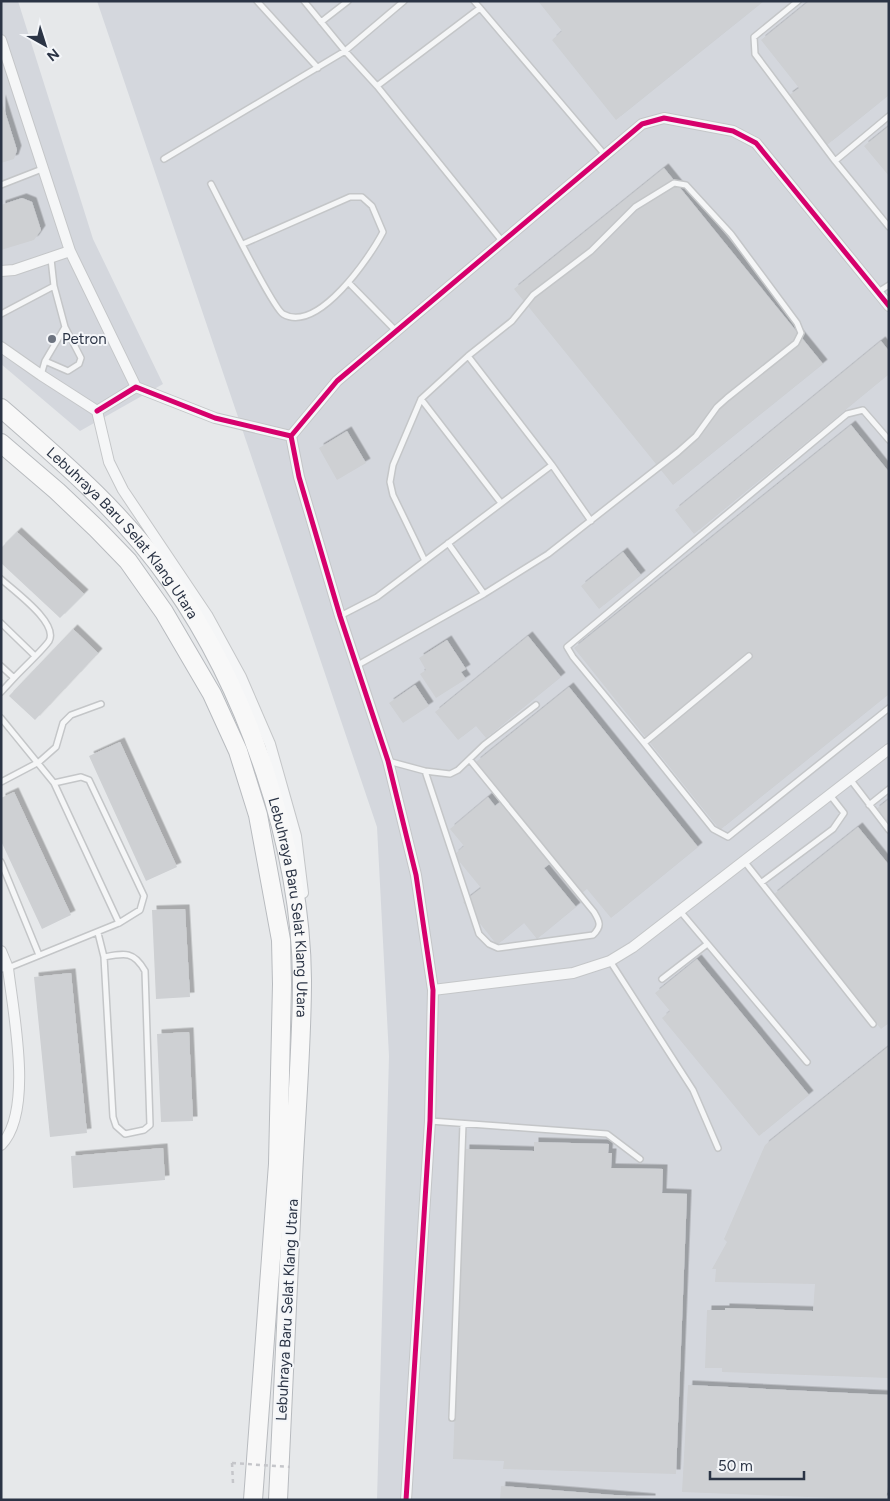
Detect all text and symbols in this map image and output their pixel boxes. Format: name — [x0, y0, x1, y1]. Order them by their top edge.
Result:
north arrow — [20, 20, 70, 70]
text: N — [43, 45, 62, 65]
place label: Petron — [62, 330, 107, 348]
marker: Petron — [46, 333, 58, 345]
street label: Lebuhraya Baru Selat Klang Utara — [43, 443, 202, 622]
street label: Lebuhraya Baru Selat Klang Utara — [264, 795, 311, 1018]
street label: Lebuhraya Baru Selat Klang Utara — [272, 1198, 302, 1422]
scale bar — [710, 1448, 804, 1480]
text: 50 m — [718, 1457, 753, 1475]

